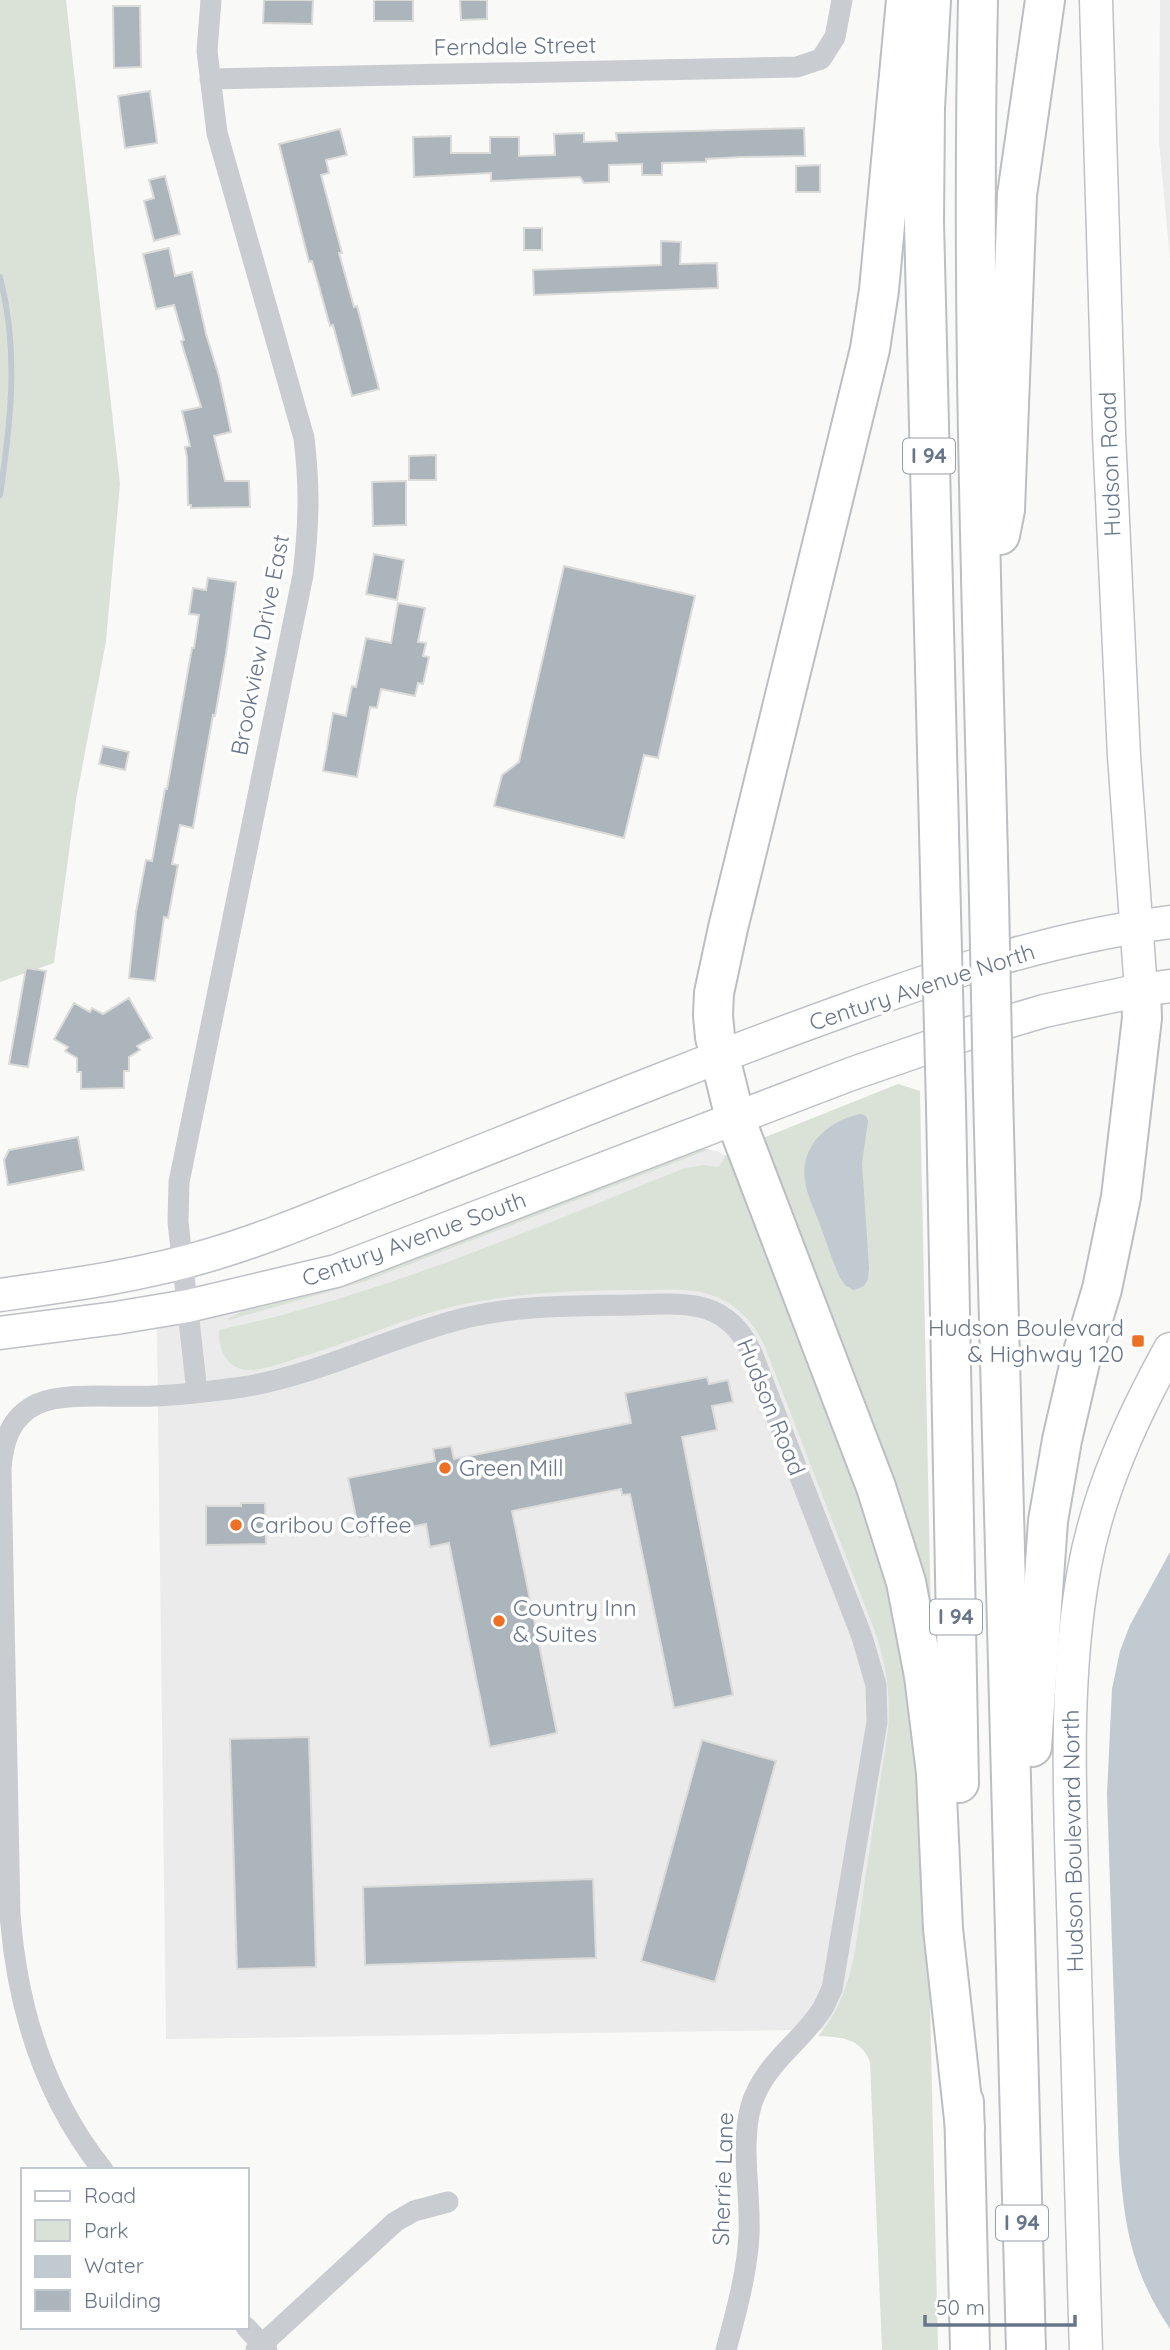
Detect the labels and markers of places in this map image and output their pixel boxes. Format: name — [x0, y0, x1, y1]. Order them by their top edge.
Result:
place label: Hudson Boulevard & Highway 120 — [928, 1313, 1124, 1368]
marker: Hudson Boulevard & Highway 120 — [1130, 1333, 1146, 1349]
place label: Green Mill — [459, 1453, 563, 1482]
marker: Green Mill — [437, 1460, 453, 1476]
place label: Caribou Coffee — [250, 1510, 411, 1539]
marker: Caribou Coffee — [228, 1517, 244, 1533]
place label: Country Inn & Suites — [513, 1593, 637, 1648]
marker: Country Inn & Suites — [491, 1613, 507, 1629]

